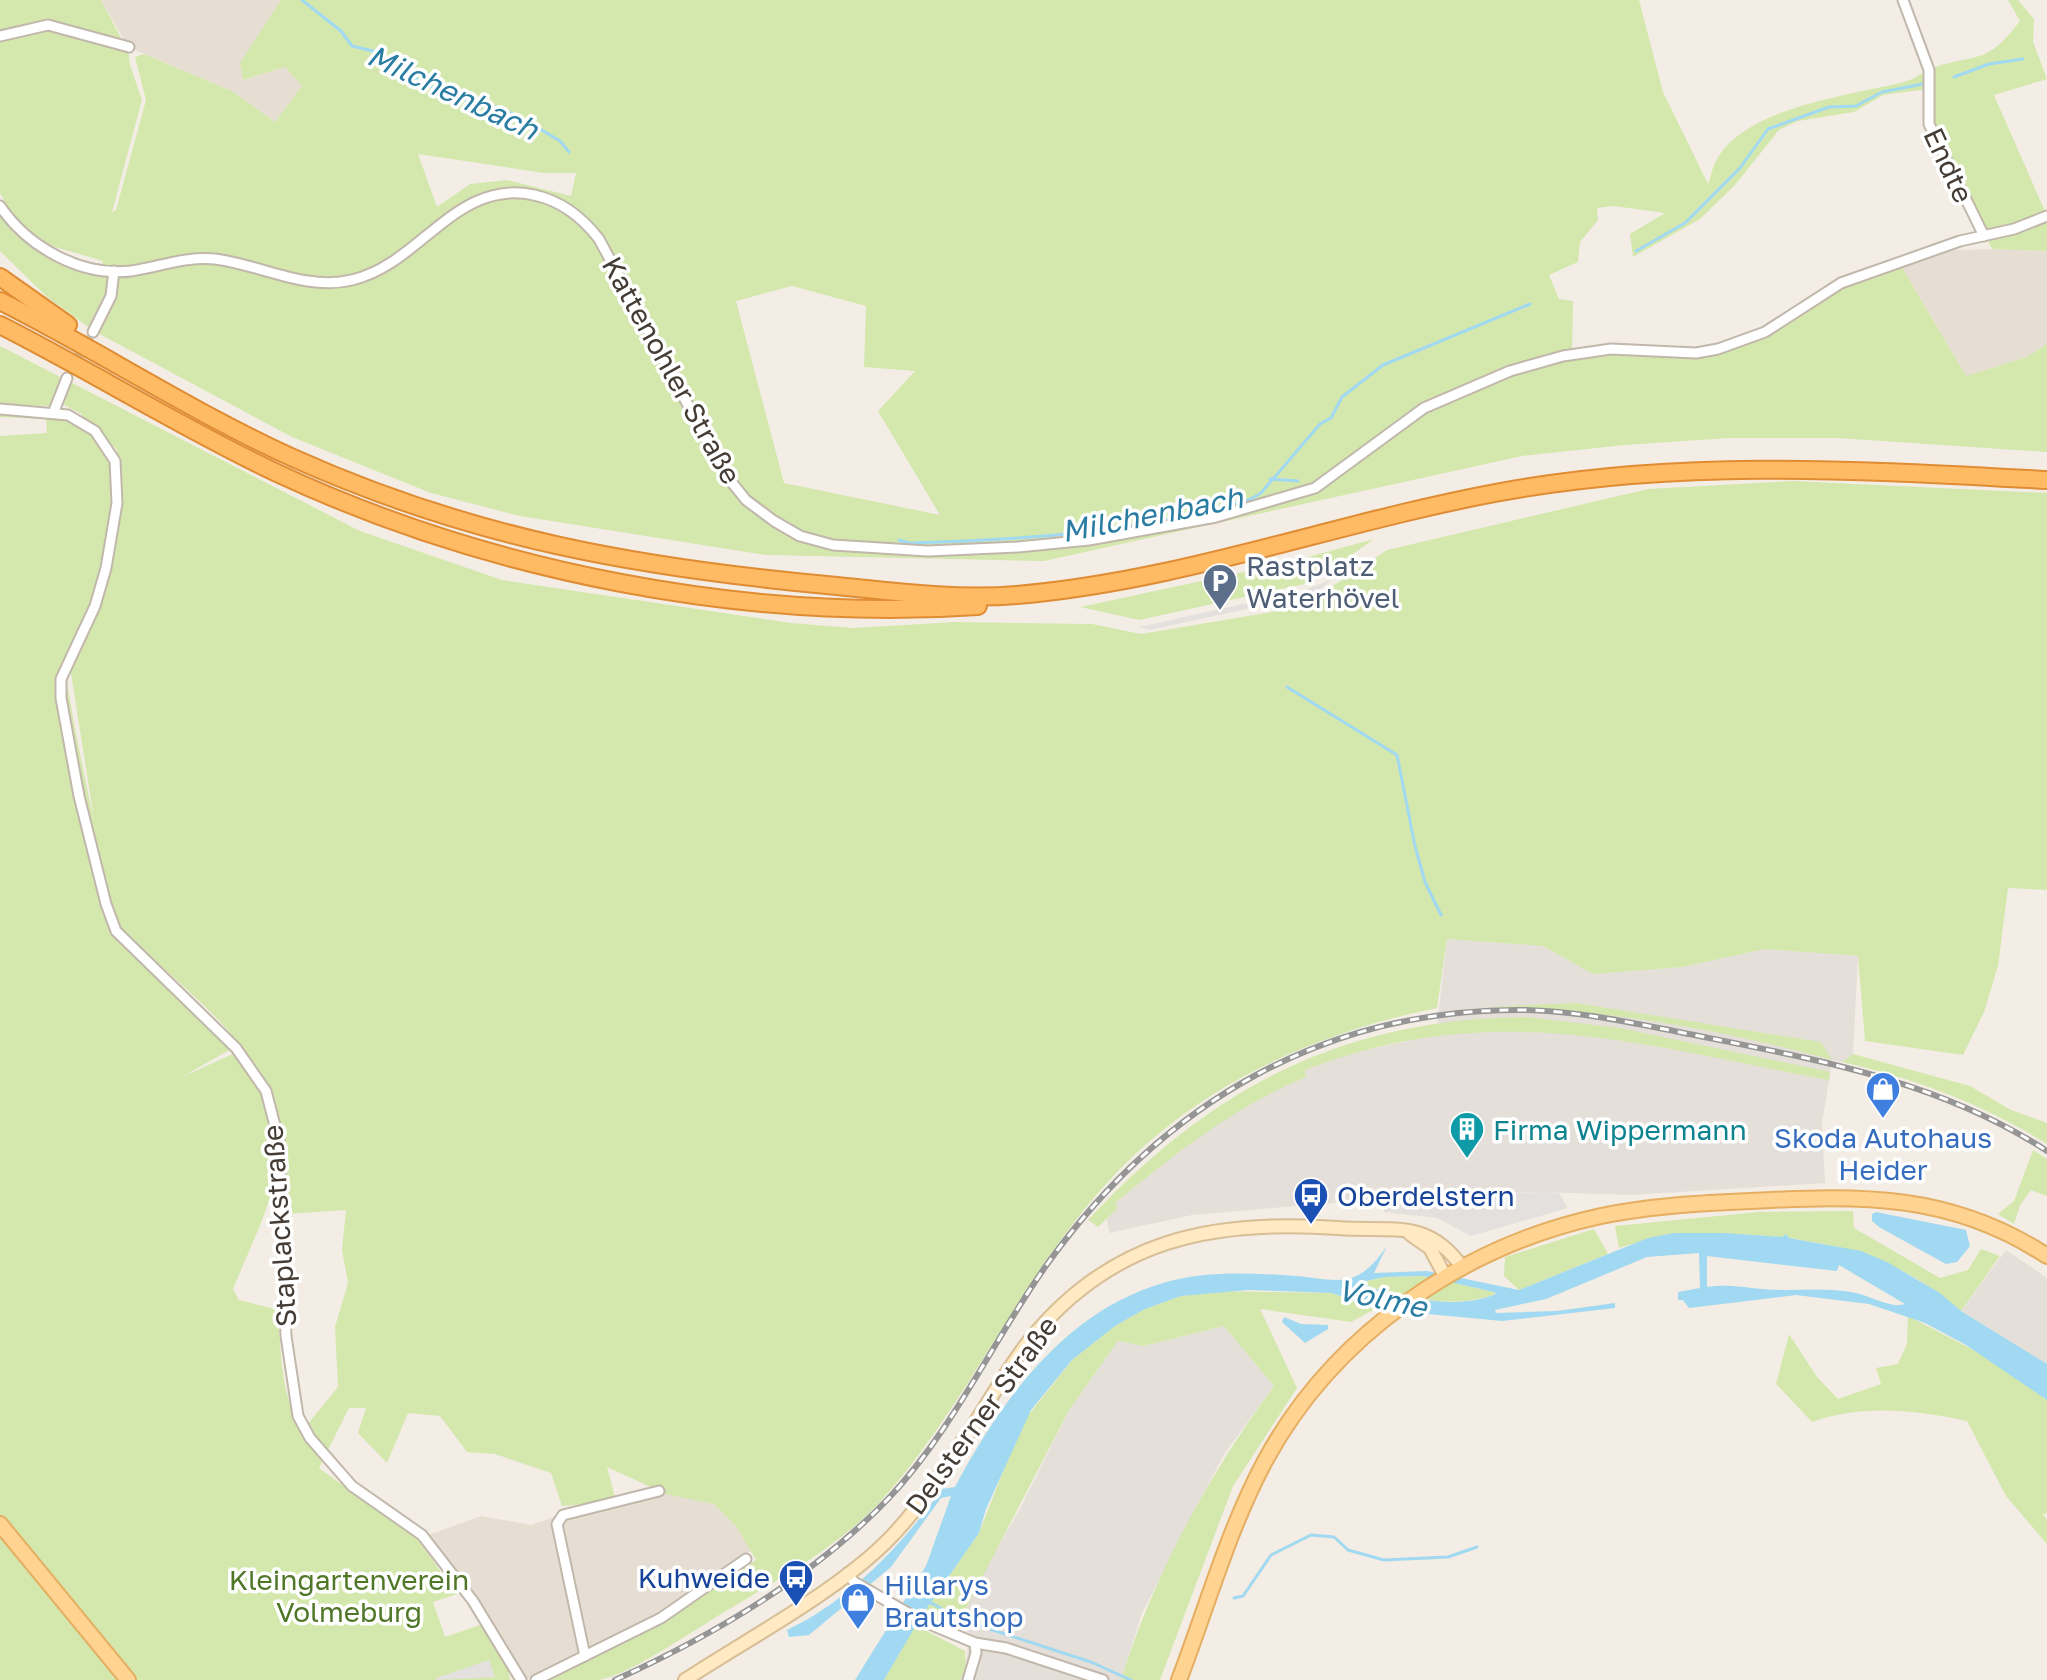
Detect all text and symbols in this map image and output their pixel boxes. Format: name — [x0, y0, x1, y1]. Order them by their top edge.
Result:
water label: Milchenbach — [362, 37, 545, 148]
street label: Endte — [1917, 122, 1981, 208]
street label: Kattenohler Straße — [596, 251, 748, 489]
water label: Milchenbach — [1058, 478, 1247, 549]
place label: Rastplatz Waterhövel — [1246, 549, 1399, 614]
parking icon: Rastplatz Waterhövel — [1201, 562, 1239, 612]
shop icon: Skoda Autohaus Heider — [1864, 1070, 1902, 1120]
building icon: Firma Wippermann — [1448, 1110, 1486, 1160]
place label: Firma Wippermann — [1493, 1113, 1747, 1146]
place label: Skoda Autohaus Heider — [1774, 1121, 1992, 1186]
street label: Staplackstraße — [255, 1124, 303, 1328]
bus stop icon: Oberdelstern — [1292, 1176, 1330, 1226]
place label: Oberdelstern — [1337, 1179, 1515, 1212]
water label: Volme — [1334, 1271, 1432, 1325]
street label: Delsterner Straße — [898, 1309, 1064, 1521]
bus stop icon: Kuhweide — [777, 1558, 815, 1608]
place label: Kuhweide — [638, 1561, 770, 1594]
park label: Kleingartenverein Volmeburg — [229, 1563, 469, 1628]
place label: Hillarys Brautshop — [884, 1568, 1023, 1633]
shop icon: Hillarys Brautshop — [839, 1581, 877, 1631]

